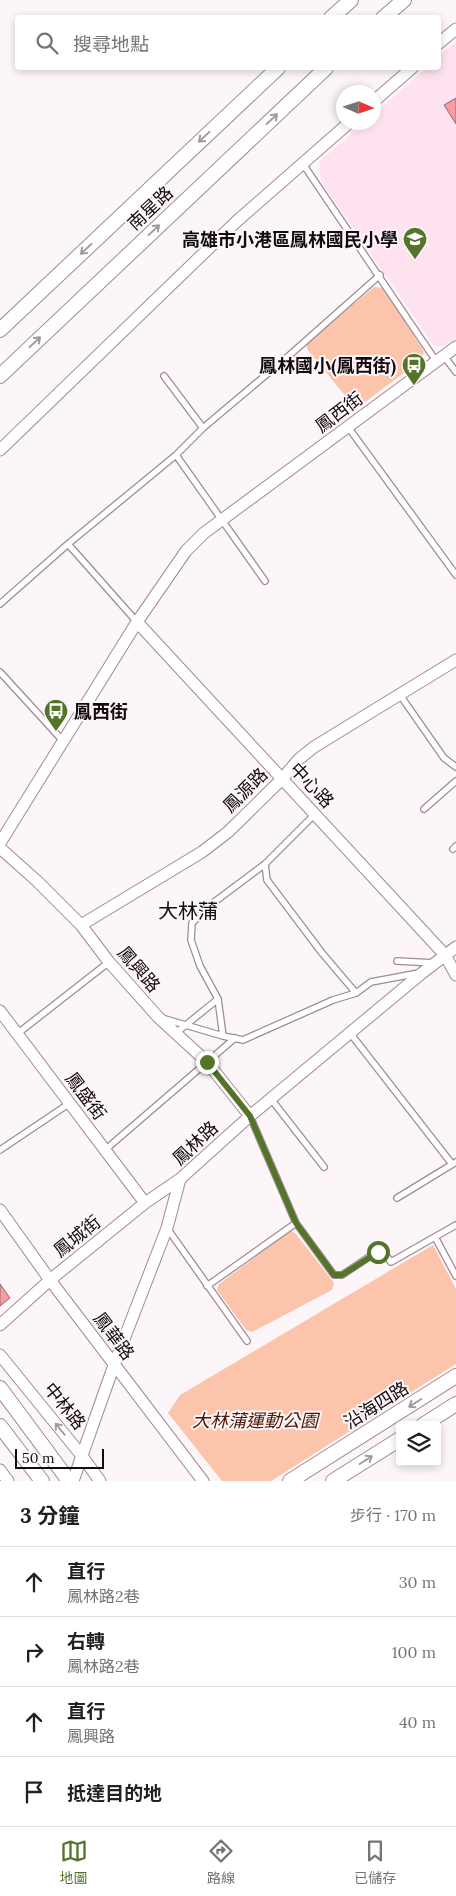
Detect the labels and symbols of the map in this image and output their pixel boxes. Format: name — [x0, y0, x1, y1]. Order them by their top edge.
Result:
north arrow — [336, 85, 381, 130]
one-way arrow — [265, 113, 278, 125]
one-way arrow — [198, 131, 211, 143]
street label: 南星路 — [122, 181, 178, 235]
one-way arrow — [147, 224, 160, 236]
school or university icon: 高雄市小港區鳳林國民小學 — [402, 226, 428, 260]
place label: 高雄市小港區鳳林國民小學 — [182, 228, 398, 251]
one-way arrow — [80, 243, 93, 255]
one-way arrow — [29, 336, 42, 348]
bus stop icon: 鳳林國小(鳳西街) — [401, 352, 427, 386]
place label: 鳳林國小(鳳西街) — [259, 354, 396, 377]
street label: 鳳西街 — [311, 387, 367, 437]
bus stop icon: 鳳西街 — [43, 698, 69, 732]
place label: 鳳西街 — [74, 700, 128, 723]
street label: 中心路 — [285, 757, 339, 813]
street label: 鳳源路 — [218, 763, 272, 817]
district label: 大林蒲 — [158, 898, 218, 923]
street label: 鳳興路 — [113, 941, 165, 997]
route end — [196, 1051, 219, 1074]
street label: 鳳盛街 — [61, 1068, 111, 1124]
street label: 鳳林路 — [167, 1116, 223, 1170]
street label: 鳳城街 — [49, 1210, 105, 1262]
route start — [367, 1241, 390, 1264]
street label: 鳳華路 — [89, 1308, 139, 1364]
street label: 沿海四路 — [339, 1376, 413, 1434]
street label: 中林路 — [39, 1378, 91, 1434]
one-way arrow — [408, 1398, 422, 1408]
park label: 大林蒲運動公園 — [192, 1409, 321, 1432]
one-way arrow — [54, 1422, 65, 1435]
scale bar — [15, 1446, 104, 1469]
one-way arrow — [359, 1455, 373, 1465]

